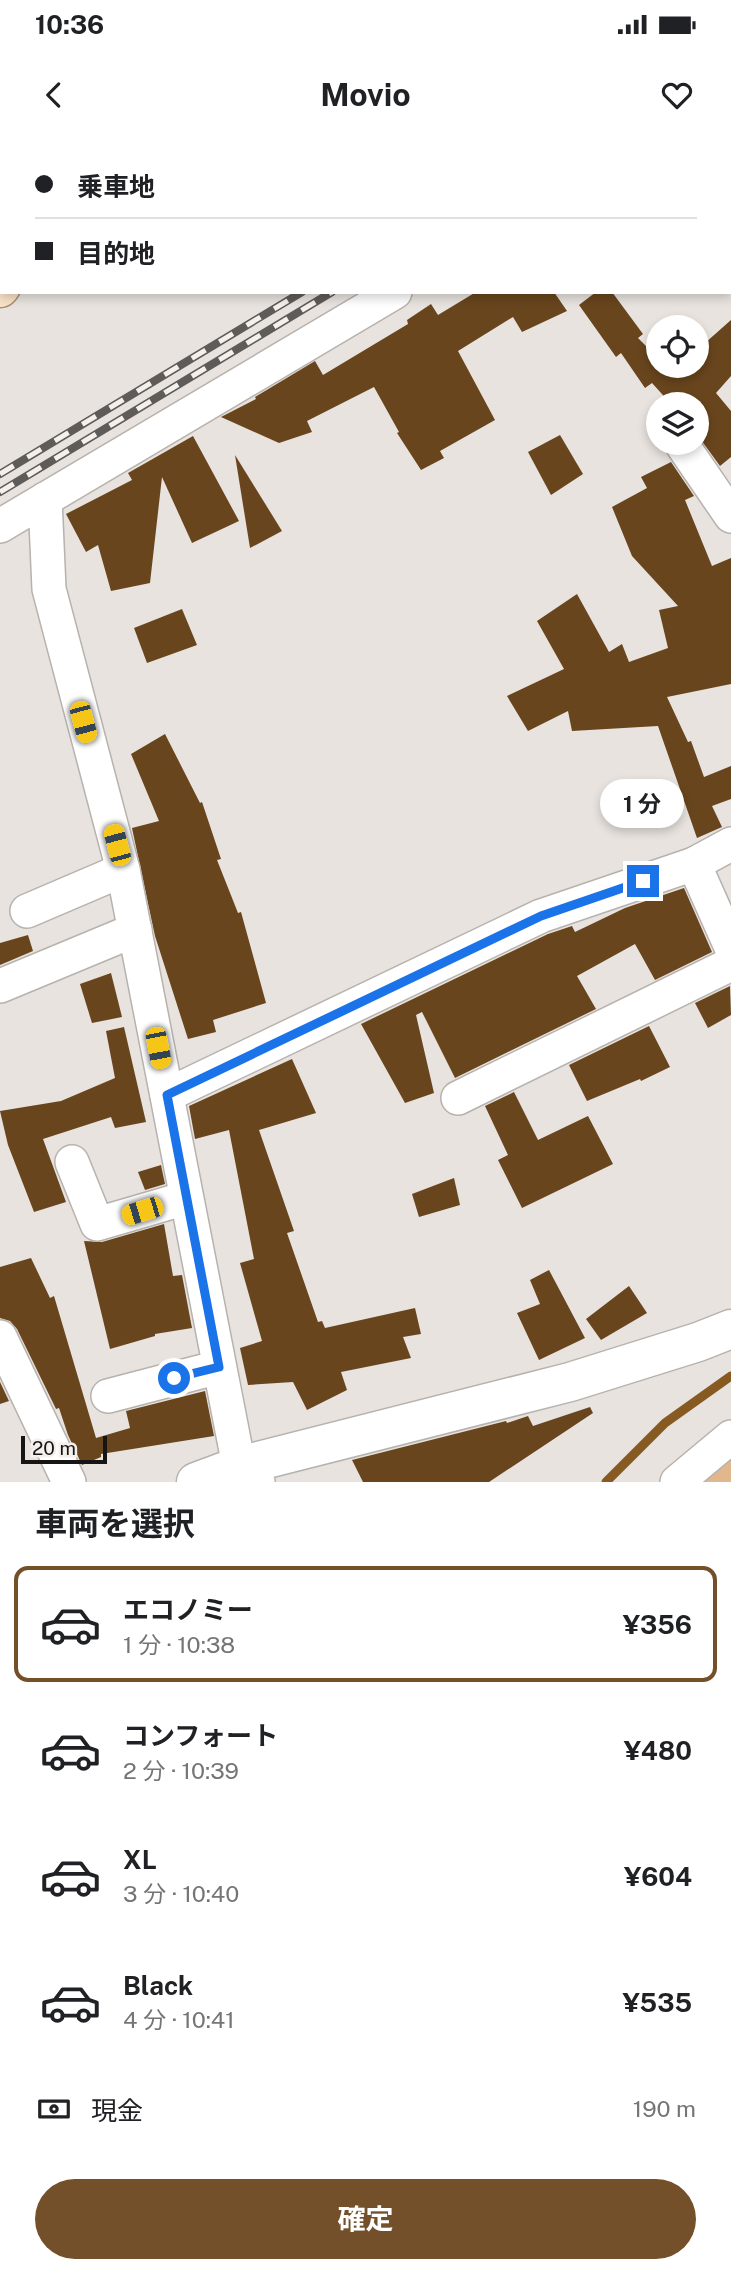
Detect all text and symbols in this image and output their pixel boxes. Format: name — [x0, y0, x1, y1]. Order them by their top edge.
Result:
text: 10:36 — [35, 9, 104, 40]
icon: back — [35, 76, 73, 114]
text: Movio — [320, 76, 411, 113]
icon: heart — [658, 76, 696, 114]
text: 乗車地 — [77, 171, 155, 202]
text: 目的地 — [77, 238, 155, 269]
map controls — [646, 315, 709, 455]
button: locate — [646, 315, 709, 378]
button: layers — [646, 392, 709, 455]
car — [68, 699, 99, 745]
callout: 1 分 — [601, 780, 685, 828]
text: 1 分 — [623, 790, 661, 817]
car — [102, 822, 133, 868]
route end — [627, 865, 659, 897]
car — [144, 1025, 173, 1071]
car — [119, 1195, 166, 1227]
route start — [158, 1362, 190, 1394]
scale bar — [21, 1433, 107, 1465]
text: 20 m — [32, 1437, 76, 1459]
text: 車両を選択 — [35, 1505, 195, 1542]
icon: car — [39, 1593, 102, 1656]
text: エコノミー — [123, 1594, 253, 1625]
text: ¥356 — [623, 1609, 692, 1640]
text: 1 分 · 10:38 — [123, 1631, 235, 1658]
icon: car — [39, 1719, 102, 1782]
text: コンフォート — [123, 1720, 278, 1751]
text: ¥480 — [624, 1735, 692, 1766]
text: 2 分 · 10:39 — [123, 1757, 239, 1784]
text: XL — [123, 1844, 157, 1875]
icon: car — [39, 1845, 102, 1908]
text: ¥604 — [624, 1861, 692, 1892]
text: 3 分 · 10:40 — [123, 1880, 239, 1907]
text: Black — [123, 1970, 193, 2001]
icon: car — [39, 1971, 102, 2034]
text: ¥535 — [622, 1987, 692, 2018]
text: 4 分 · 10:41 — [123, 2006, 235, 2033]
icon: cash — [35, 2090, 73, 2128]
text: 現金 — [91, 2095, 143, 2126]
text: 190 m — [633, 2095, 696, 2122]
button: 確定 — [35, 2179, 696, 2259]

